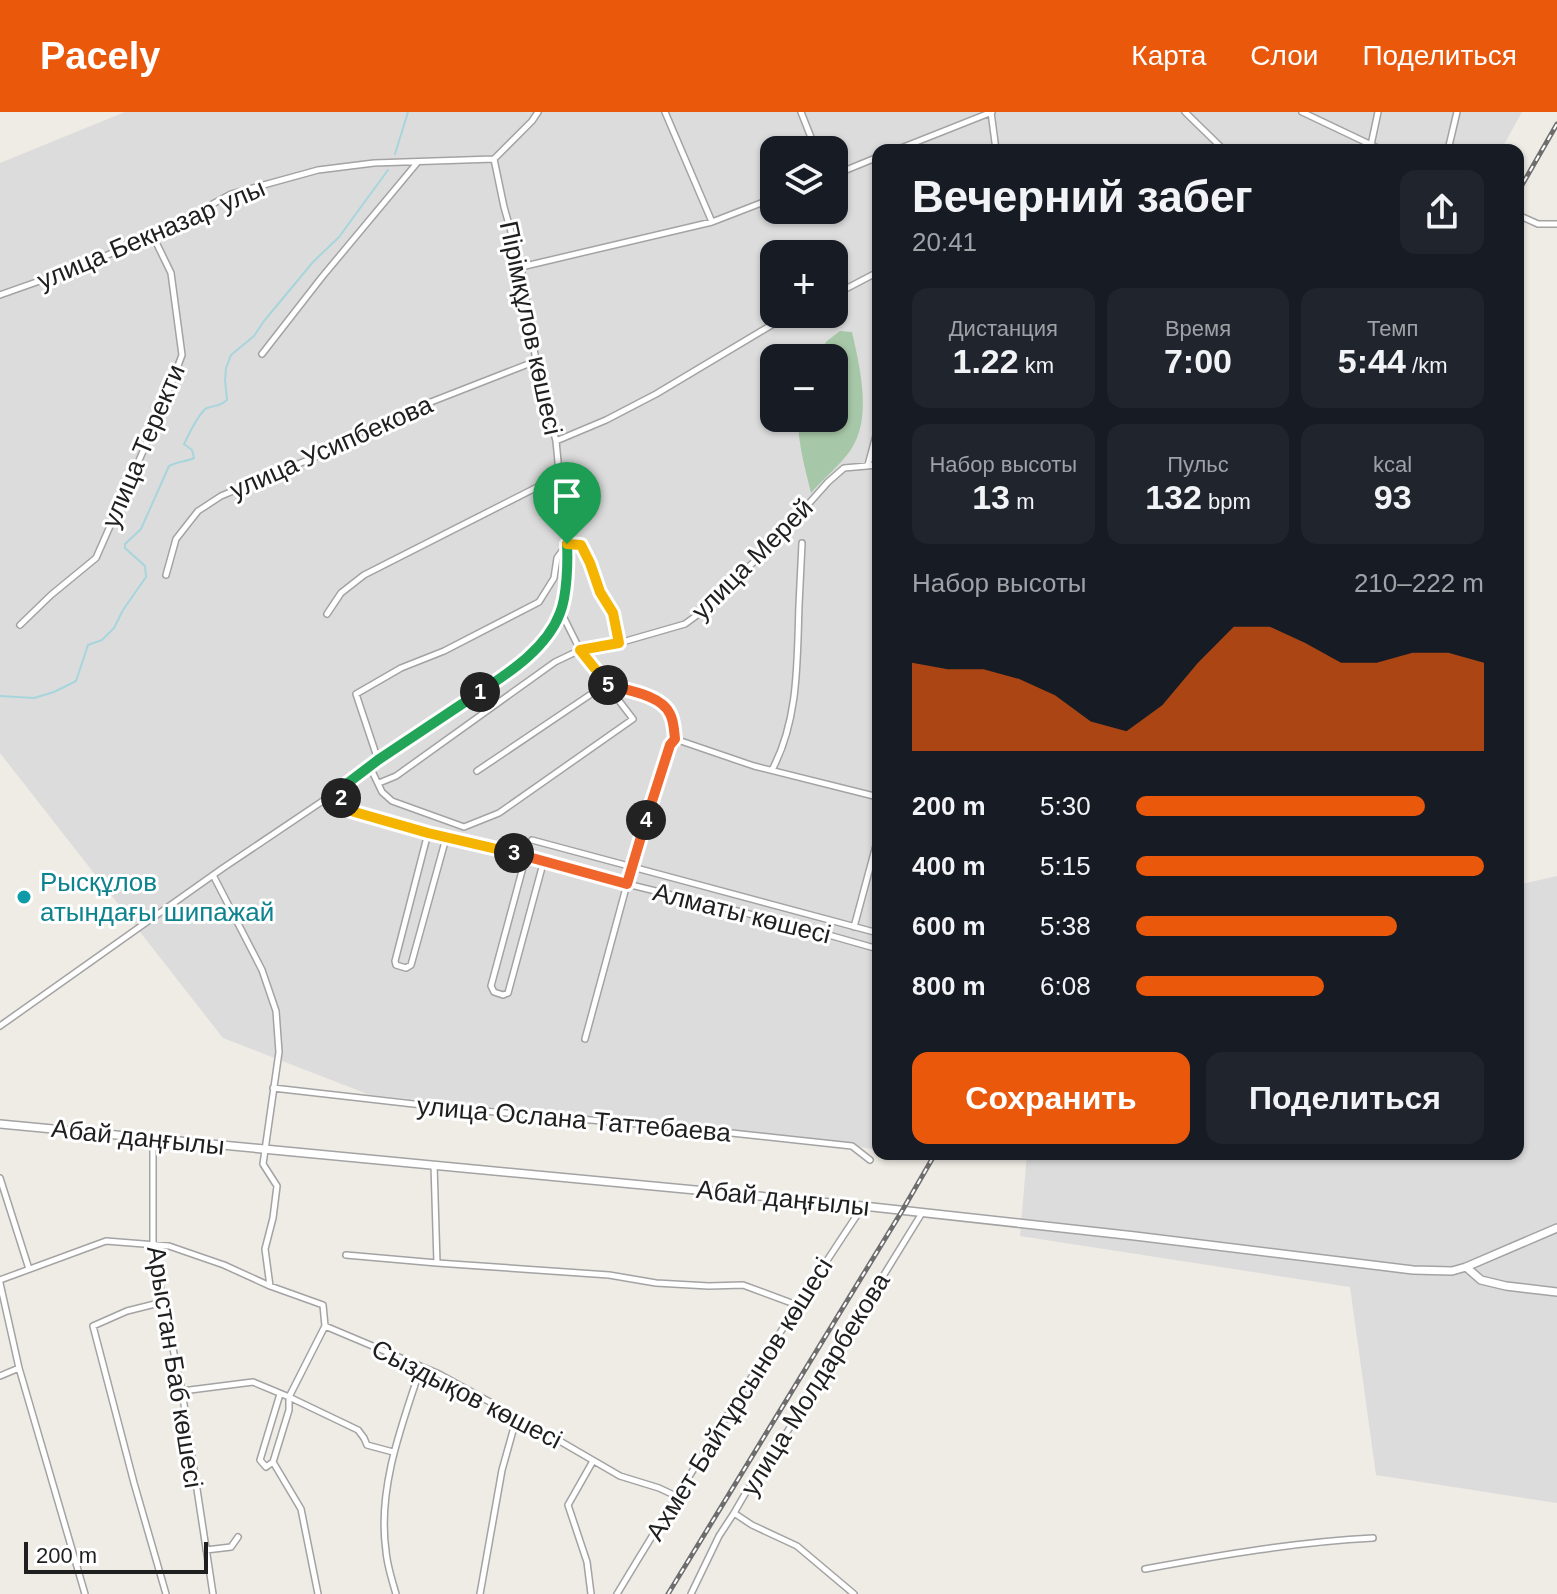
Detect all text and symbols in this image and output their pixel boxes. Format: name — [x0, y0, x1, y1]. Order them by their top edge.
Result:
text: Pacely — [40, 35, 160, 77]
text: Карта — [1131, 40, 1206, 71]
text: Слои — [1250, 40, 1318, 71]
text: Поделиться — [1362, 40, 1517, 71]
map controls — [760, 136, 848, 432]
button: layers — [760, 136, 848, 224]
button: share — [1400, 170, 1484, 254]
street label: улица Бекназар улы — [33, 172, 269, 296]
text: Вечерний забег — [912, 172, 1253, 221]
street label: Пірімқұлов көшесі — [494, 218, 568, 438]
text: 20:41 — [912, 227, 977, 257]
button: + — [760, 240, 848, 328]
text: Дистанция — [949, 316, 1058, 341]
text: Время — [1165, 316, 1231, 341]
text: Темп — [1367, 316, 1418, 341]
text: 1.22 — [953, 342, 1019, 380]
text: 7:00 — [1164, 342, 1232, 380]
text: 5:44 — [1338, 342, 1406, 380]
button: − — [760, 344, 848, 432]
text: km — [1019, 353, 1054, 378]
text: /km — [1406, 353, 1447, 378]
street label: улица Теректи — [95, 360, 191, 532]
street label: улица Усипбекова — [225, 389, 437, 505]
text: Набор высоты — [929, 452, 1077, 477]
text: Пульс — [1167, 452, 1229, 477]
text: kcal — [1373, 452, 1412, 477]
pin — [533, 462, 601, 544]
icon: arrive — [545, 474, 589, 518]
text: 13 — [972, 478, 1010, 516]
text: 132 — [1145, 478, 1202, 516]
text: 93 — [1374, 478, 1412, 516]
text: m — [1010, 489, 1034, 514]
text: bpm — [1202, 489, 1251, 514]
street label: улица Мерей — [685, 492, 819, 626]
text: Набор высоты — [912, 568, 1087, 598]
text: 210–222 m — [1354, 568, 1484, 598]
pin: 5 — [588, 665, 628, 705]
pin: 1 — [460, 672, 500, 712]
text: 5 — [602, 672, 614, 697]
text: 1 — [474, 679, 486, 704]
pin: 2 — [321, 778, 361, 818]
text: 2 — [335, 785, 347, 810]
text: 200 m — [912, 791, 986, 821]
text: 5:30 — [1040, 791, 1091, 821]
pin: 4 — [626, 800, 666, 840]
text: 4 — [640, 807, 652, 832]
pin: 3 — [494, 833, 534, 873]
text: 3 — [508, 840, 520, 865]
text: 400 m — [912, 851, 986, 881]
text: 5:15 — [1040, 851, 1091, 881]
place label: Рысқұлов атындағы шипажай — [40, 867, 274, 927]
street label: Алматы көшесі — [650, 876, 834, 950]
marker: Рысқұлов атындағы шипажай — [15, 888, 33, 906]
text: 600 m — [912, 911, 986, 941]
text: 5:38 — [1040, 911, 1091, 941]
text: 800 m — [912, 971, 986, 1001]
text: 6:08 — [1040, 971, 1091, 1001]
button: Сохранить — [912, 1052, 1190, 1144]
button: Поделиться — [1206, 1052, 1484, 1144]
street label: улица Ослана Таттебаева — [416, 1090, 733, 1148]
street label: Абай даңғылы — [50, 1113, 226, 1161]
street label: Абай даңғылы — [695, 1174, 871, 1222]
street label: Арыстан Баб көшесі — [141, 1244, 209, 1490]
street label: Ахмет Байтұрсынов көшесі — [639, 1252, 839, 1546]
street label: улица Молдарбекова — [734, 1267, 896, 1501]
street label: Сыздықов көшесі — [367, 1333, 567, 1455]
scale bar — [24, 1538, 208, 1574]
text: 200 m — [36, 1543, 97, 1568]

